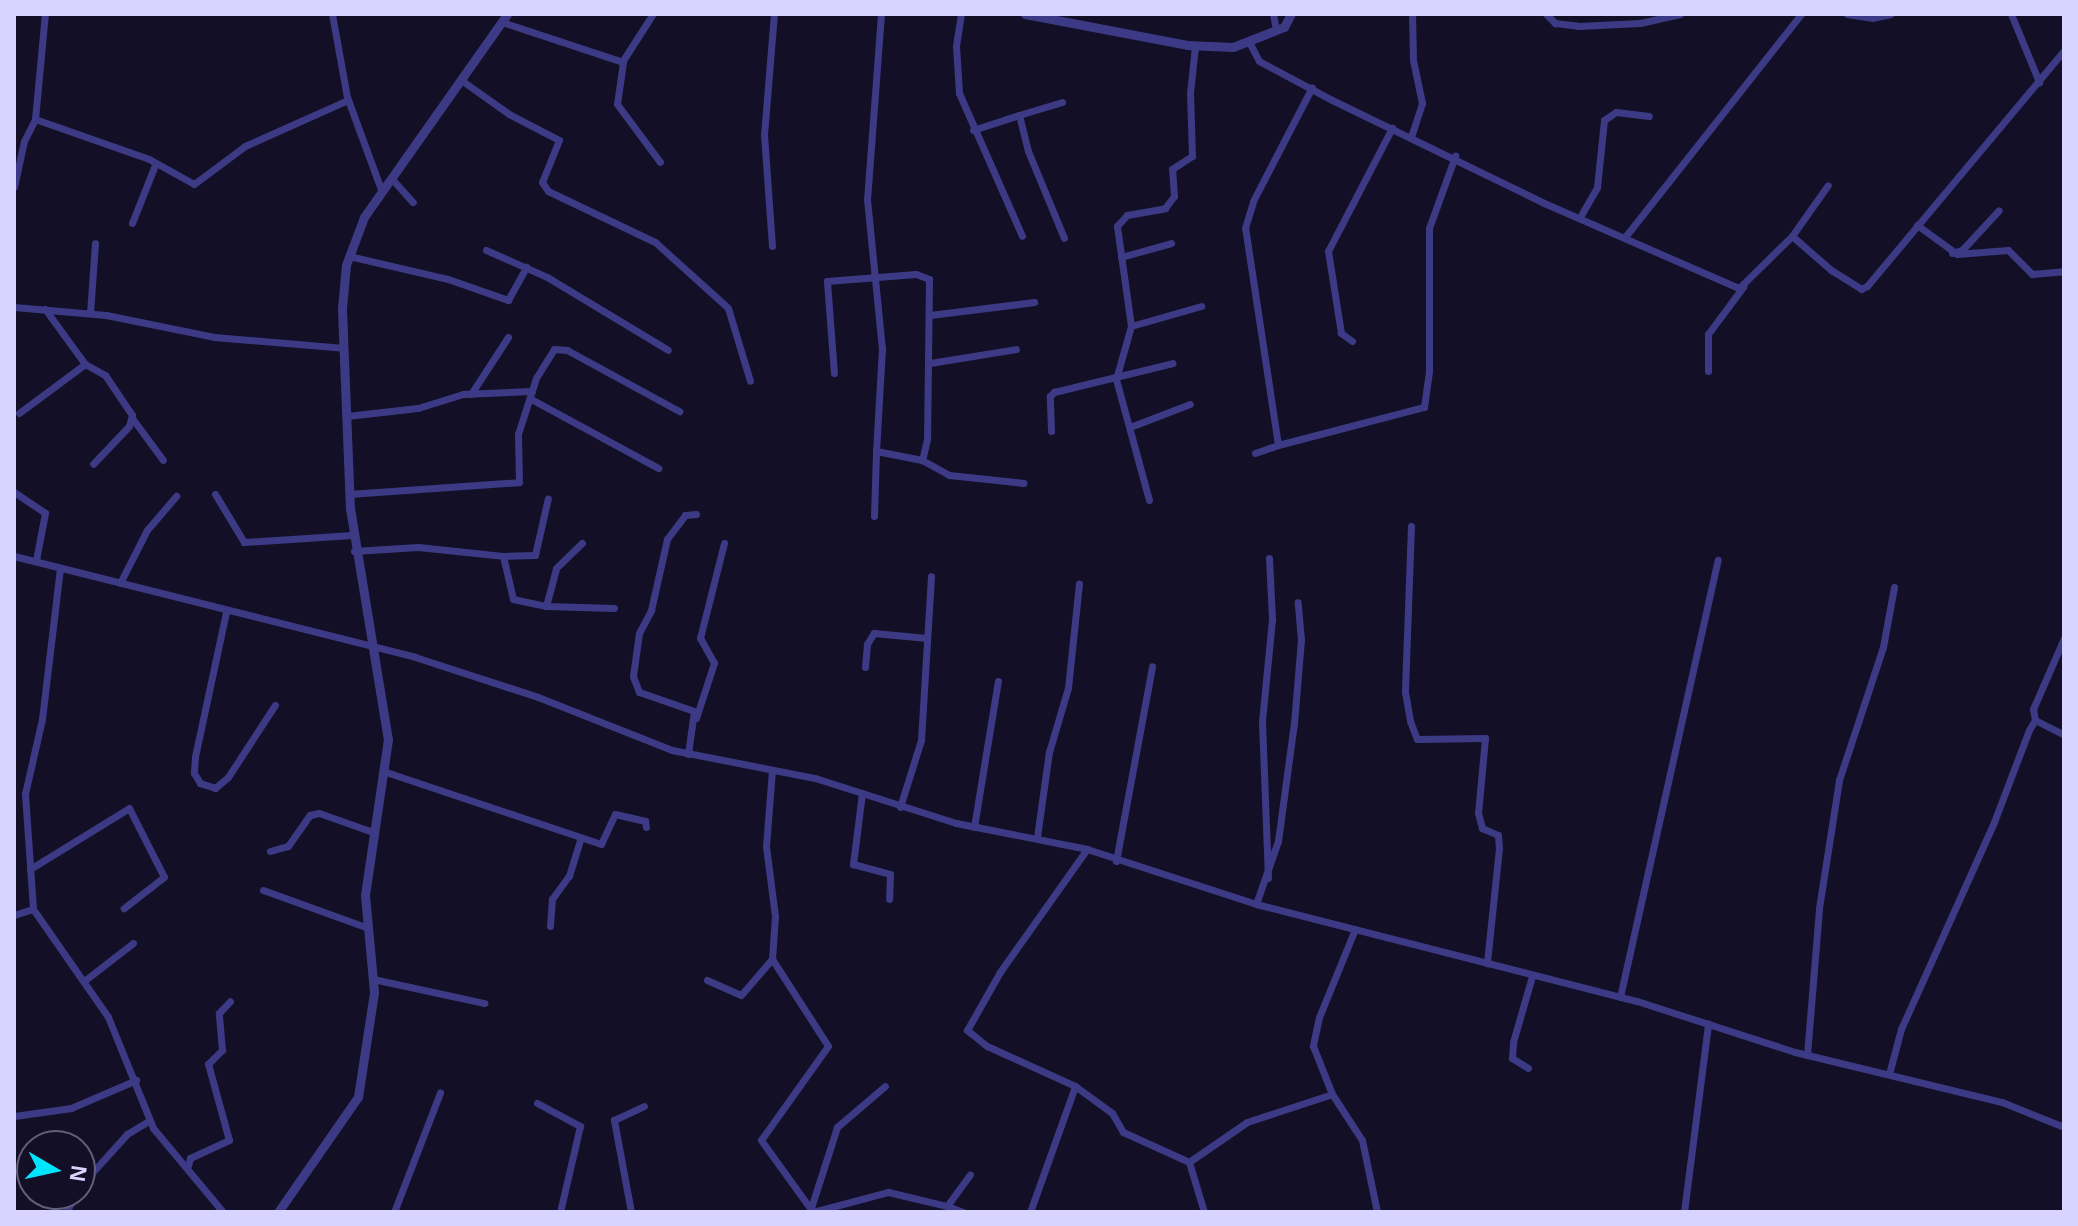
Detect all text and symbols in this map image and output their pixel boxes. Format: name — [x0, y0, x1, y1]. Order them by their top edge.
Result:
north arrow — [16, 1130, 96, 1210]
text: N — [65, 1164, 92, 1183]

